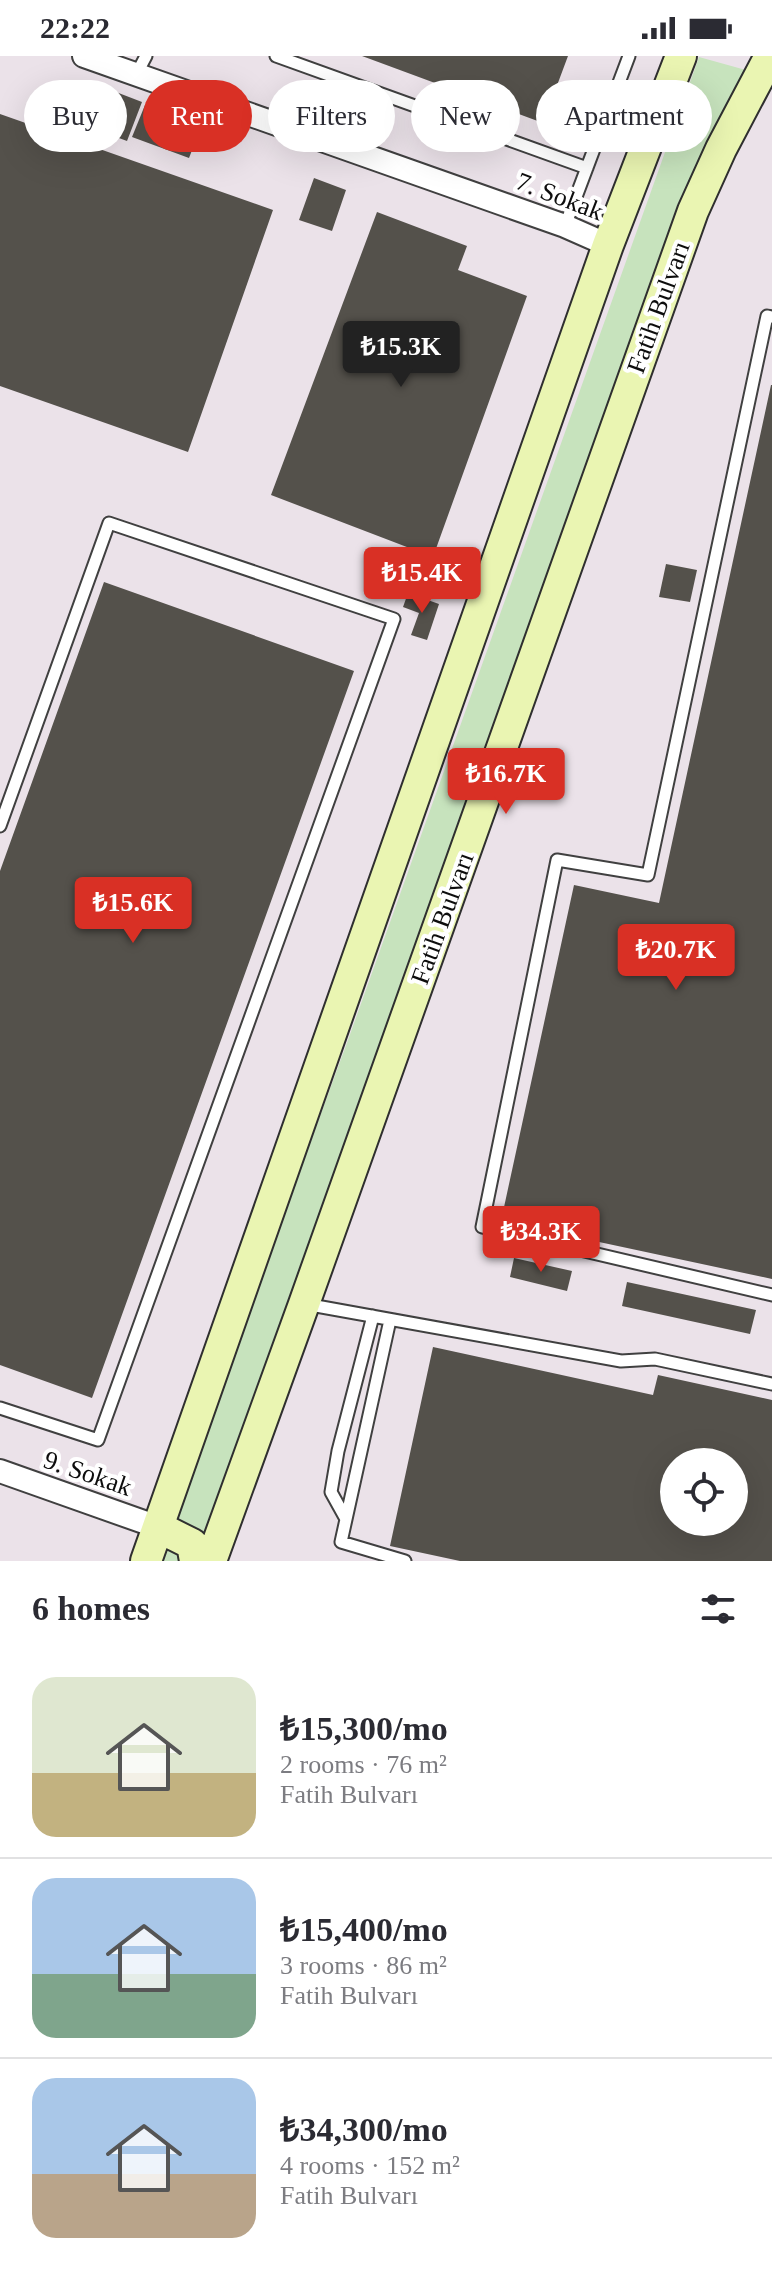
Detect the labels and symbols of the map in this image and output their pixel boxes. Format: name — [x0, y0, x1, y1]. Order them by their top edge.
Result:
street label: 7. Sokak — [512, 167, 607, 226]
street label: Fatih Bulvarı — [621, 237, 696, 377]
pin: ₺15.3K — [336, 321, 466, 389]
pin: ₺15.4K — [357, 547, 487, 615]
pin: ₺16.7K — [441, 748, 571, 816]
street label: Fatih Bulvarı — [405, 848, 480, 988]
pin: ₺15.6K — [68, 877, 198, 945]
pin: ₺20.7K — [611, 924, 741, 992]
pin: ₺34.3K — [476, 1206, 606, 1274]
street label: 9. Sokak — [40, 1445, 136, 1502]

